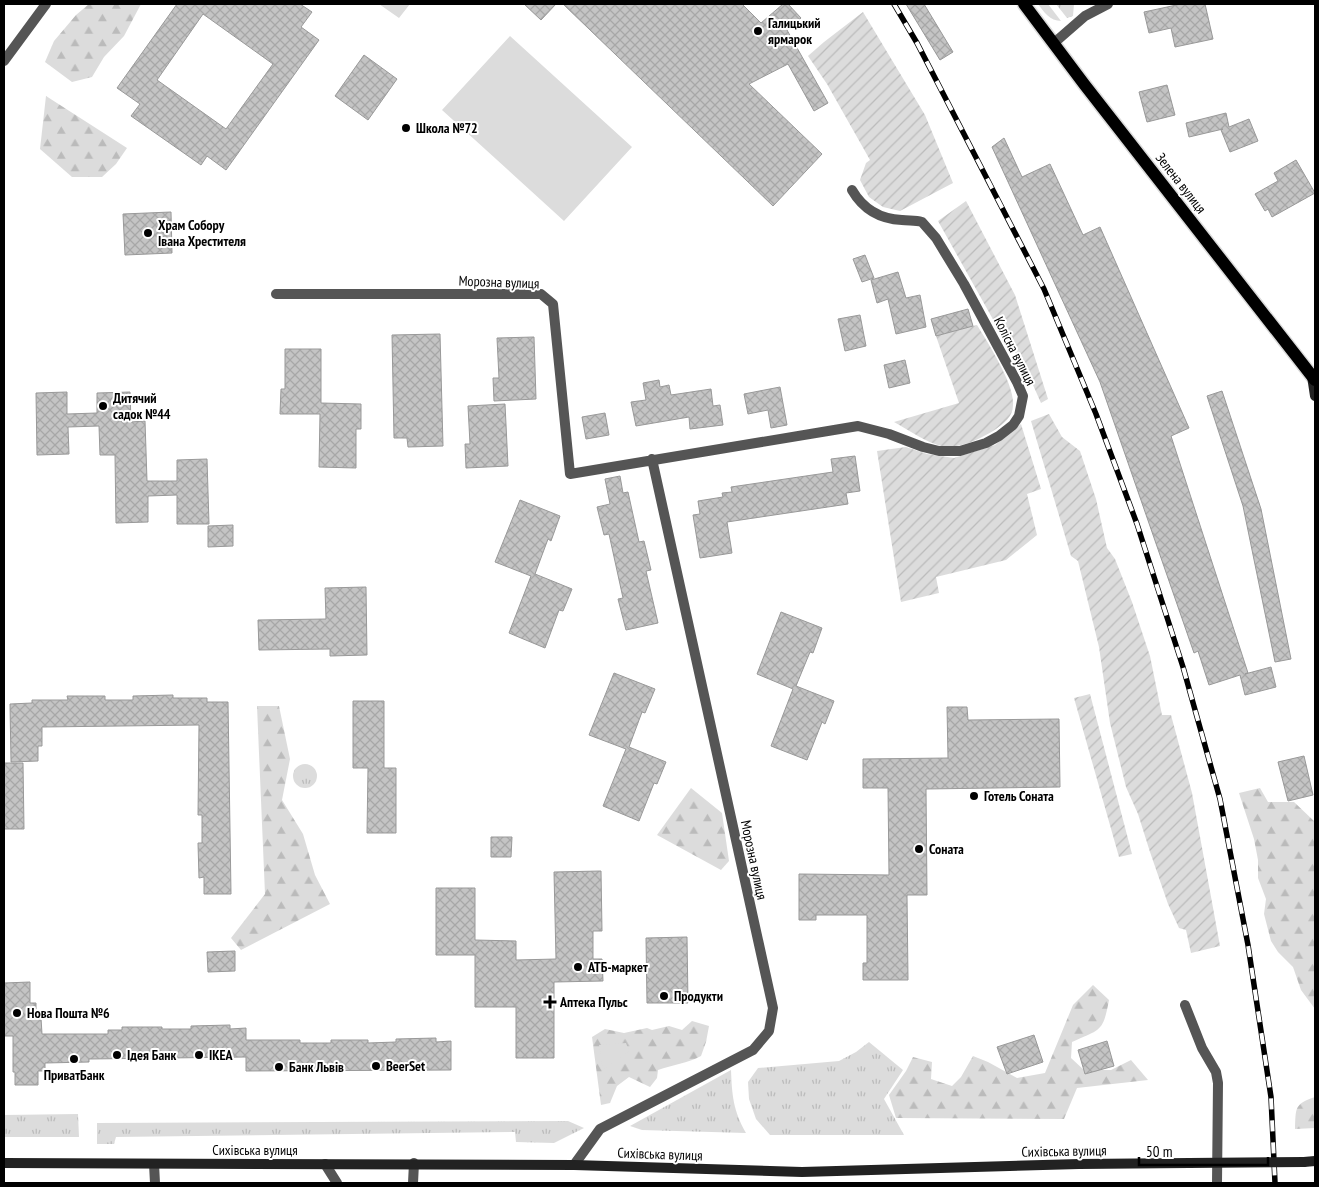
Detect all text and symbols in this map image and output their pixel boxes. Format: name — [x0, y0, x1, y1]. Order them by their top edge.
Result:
place label: Галицький ярмарок — [768, 14, 821, 48]
marker: Галицький ярмарок — [752, 25, 764, 37]
place label: Школа №72 — [416, 119, 478, 137]
marker: Школа №72 — [400, 122, 412, 134]
street label: Зелена вулиця — [1152, 149, 1210, 217]
place label: Храм Собору Івана Хрестителя — [158, 216, 246, 250]
marker: Храм Собору Івана Хрестителя — [142, 227, 154, 239]
street label: Морозна вулиця — [458, 272, 540, 292]
street label: Колісна вулиця — [990, 314, 1040, 388]
place label: Дитячий садок №44 — [113, 389, 171, 423]
marker: Дитячий садок №44 — [97, 400, 109, 412]
place label: Готель Соната — [984, 787, 1054, 805]
marker: Готель Соната — [968, 790, 980, 802]
street label: Морозна вулиця — [737, 819, 771, 901]
place label: Соната — [929, 840, 964, 858]
marker: Соната — [913, 843, 925, 855]
place label: АТБ-маркет — [587, 958, 648, 976]
marker: АТБ-маркет — [572, 961, 584, 973]
place label: Продукти — [674, 987, 723, 1005]
marker: Продукти — [658, 990, 670, 1002]
place label: Аптека Пульс — [559, 993, 628, 1011]
marker: Аптека Пульс — [544, 996, 556, 1008]
place label: Нова Пошта №6 — [27, 1004, 110, 1022]
marker: Нова Пошта №6 — [11, 1007, 23, 1019]
place label: Ідея Банк — [127, 1046, 176, 1064]
place label: IKEA — [209, 1046, 234, 1064]
marker: Ідея Банк — [111, 1049, 123, 1061]
marker: IKEA — [193, 1049, 205, 1061]
marker: ПриватБанк — [68, 1053, 80, 1065]
place label: BeerSet — [386, 1057, 425, 1075]
place label: Банк Львів — [289, 1058, 344, 1076]
marker: BeerSet — [370, 1060, 382, 1072]
marker: Банк Львів — [273, 1061, 285, 1073]
place label: ПриватБанк — [44, 1066, 105, 1084]
scale bar — [1139, 1134, 1268, 1166]
street label: Сихівська вулиця — [212, 1141, 298, 1159]
street label: Сихівська вулиця — [1021, 1141, 1107, 1161]
text: 50 m — [1146, 1142, 1172, 1161]
street label: Сихівська вулиця — [617, 1144, 703, 1164]

